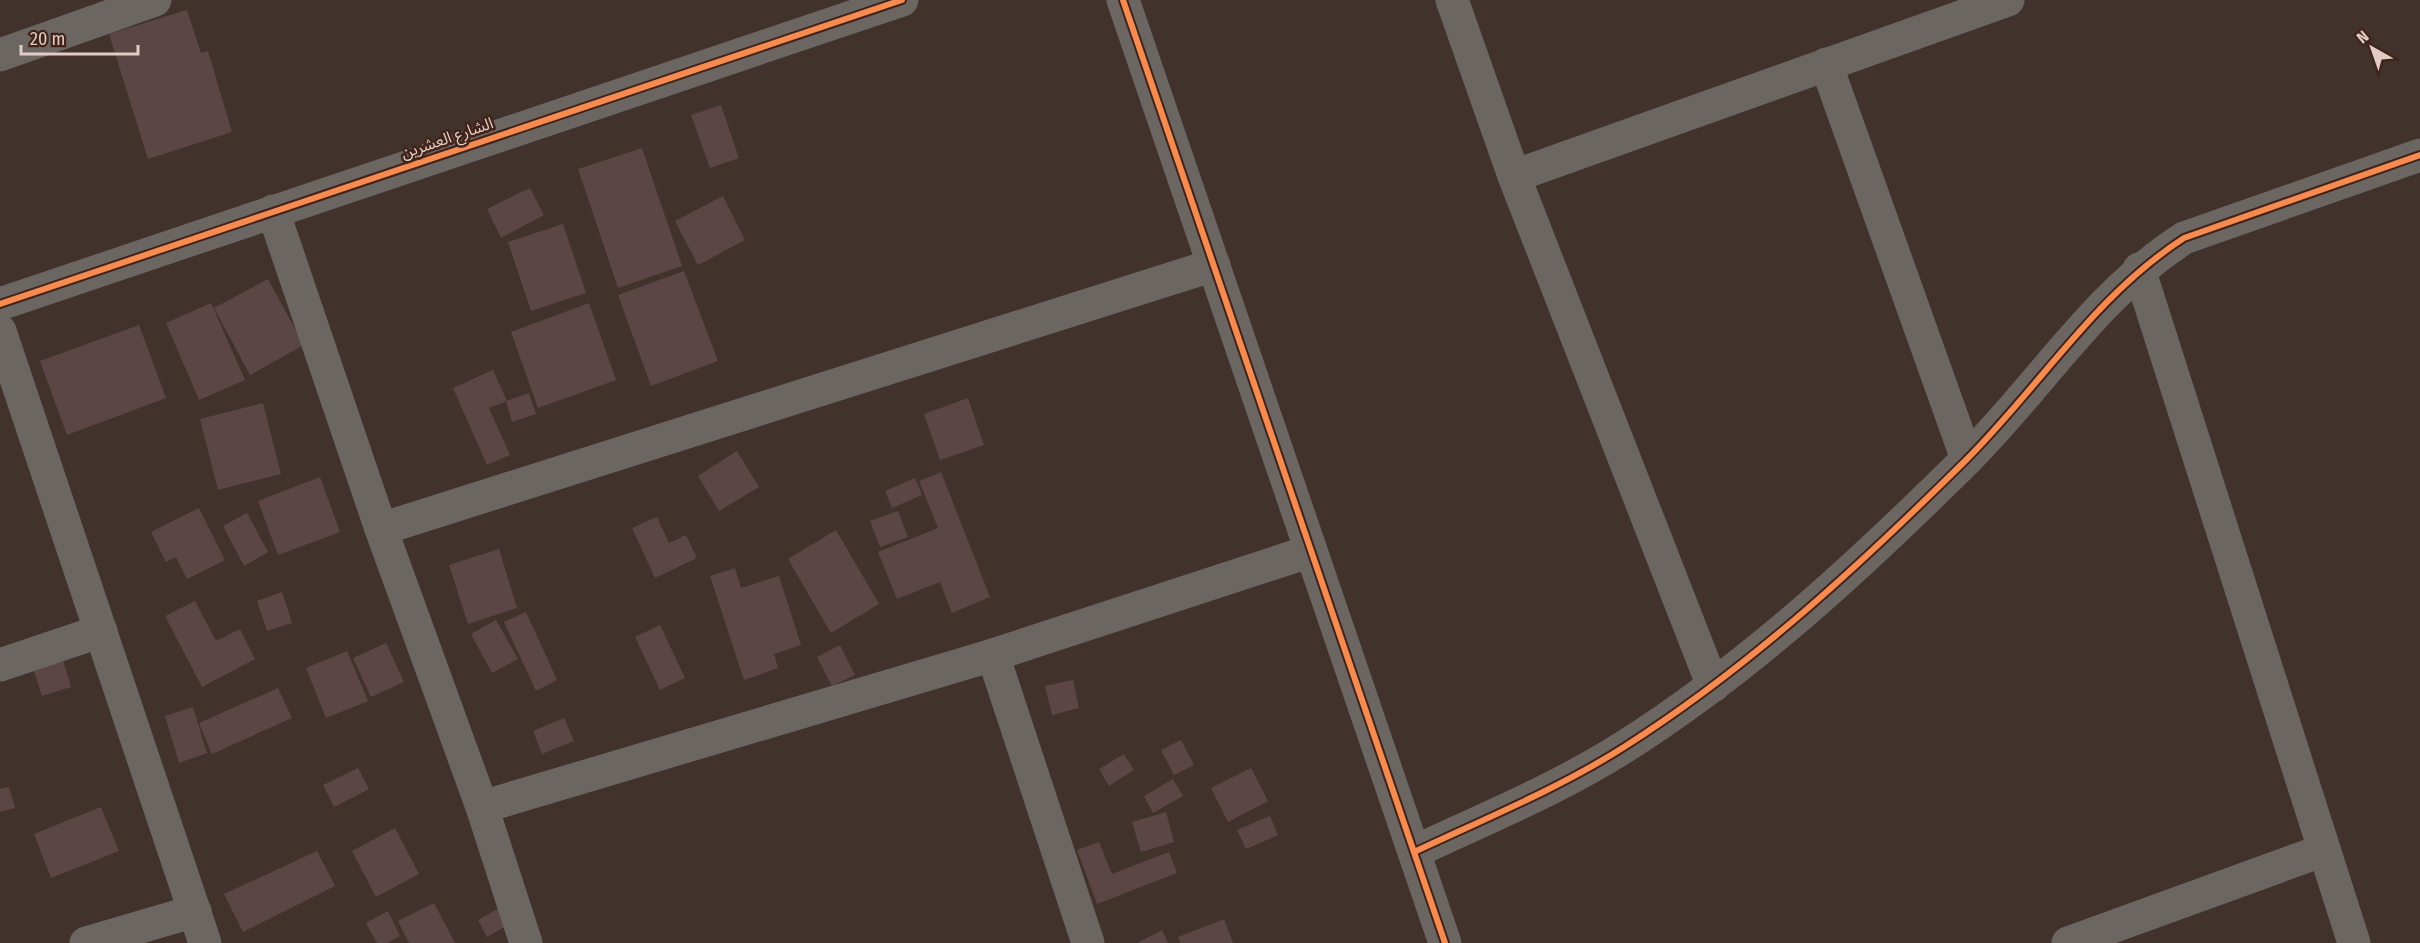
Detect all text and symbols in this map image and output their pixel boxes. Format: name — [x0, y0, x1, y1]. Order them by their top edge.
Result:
scale bar — [21, 18, 138, 56]
north arrow — [2342, 18, 2402, 78]
text: N — [2353, 27, 2372, 47]
text: 20 m — [30, 28, 65, 50]
street label: الشارع العشرين — [398, 113, 497, 165]

